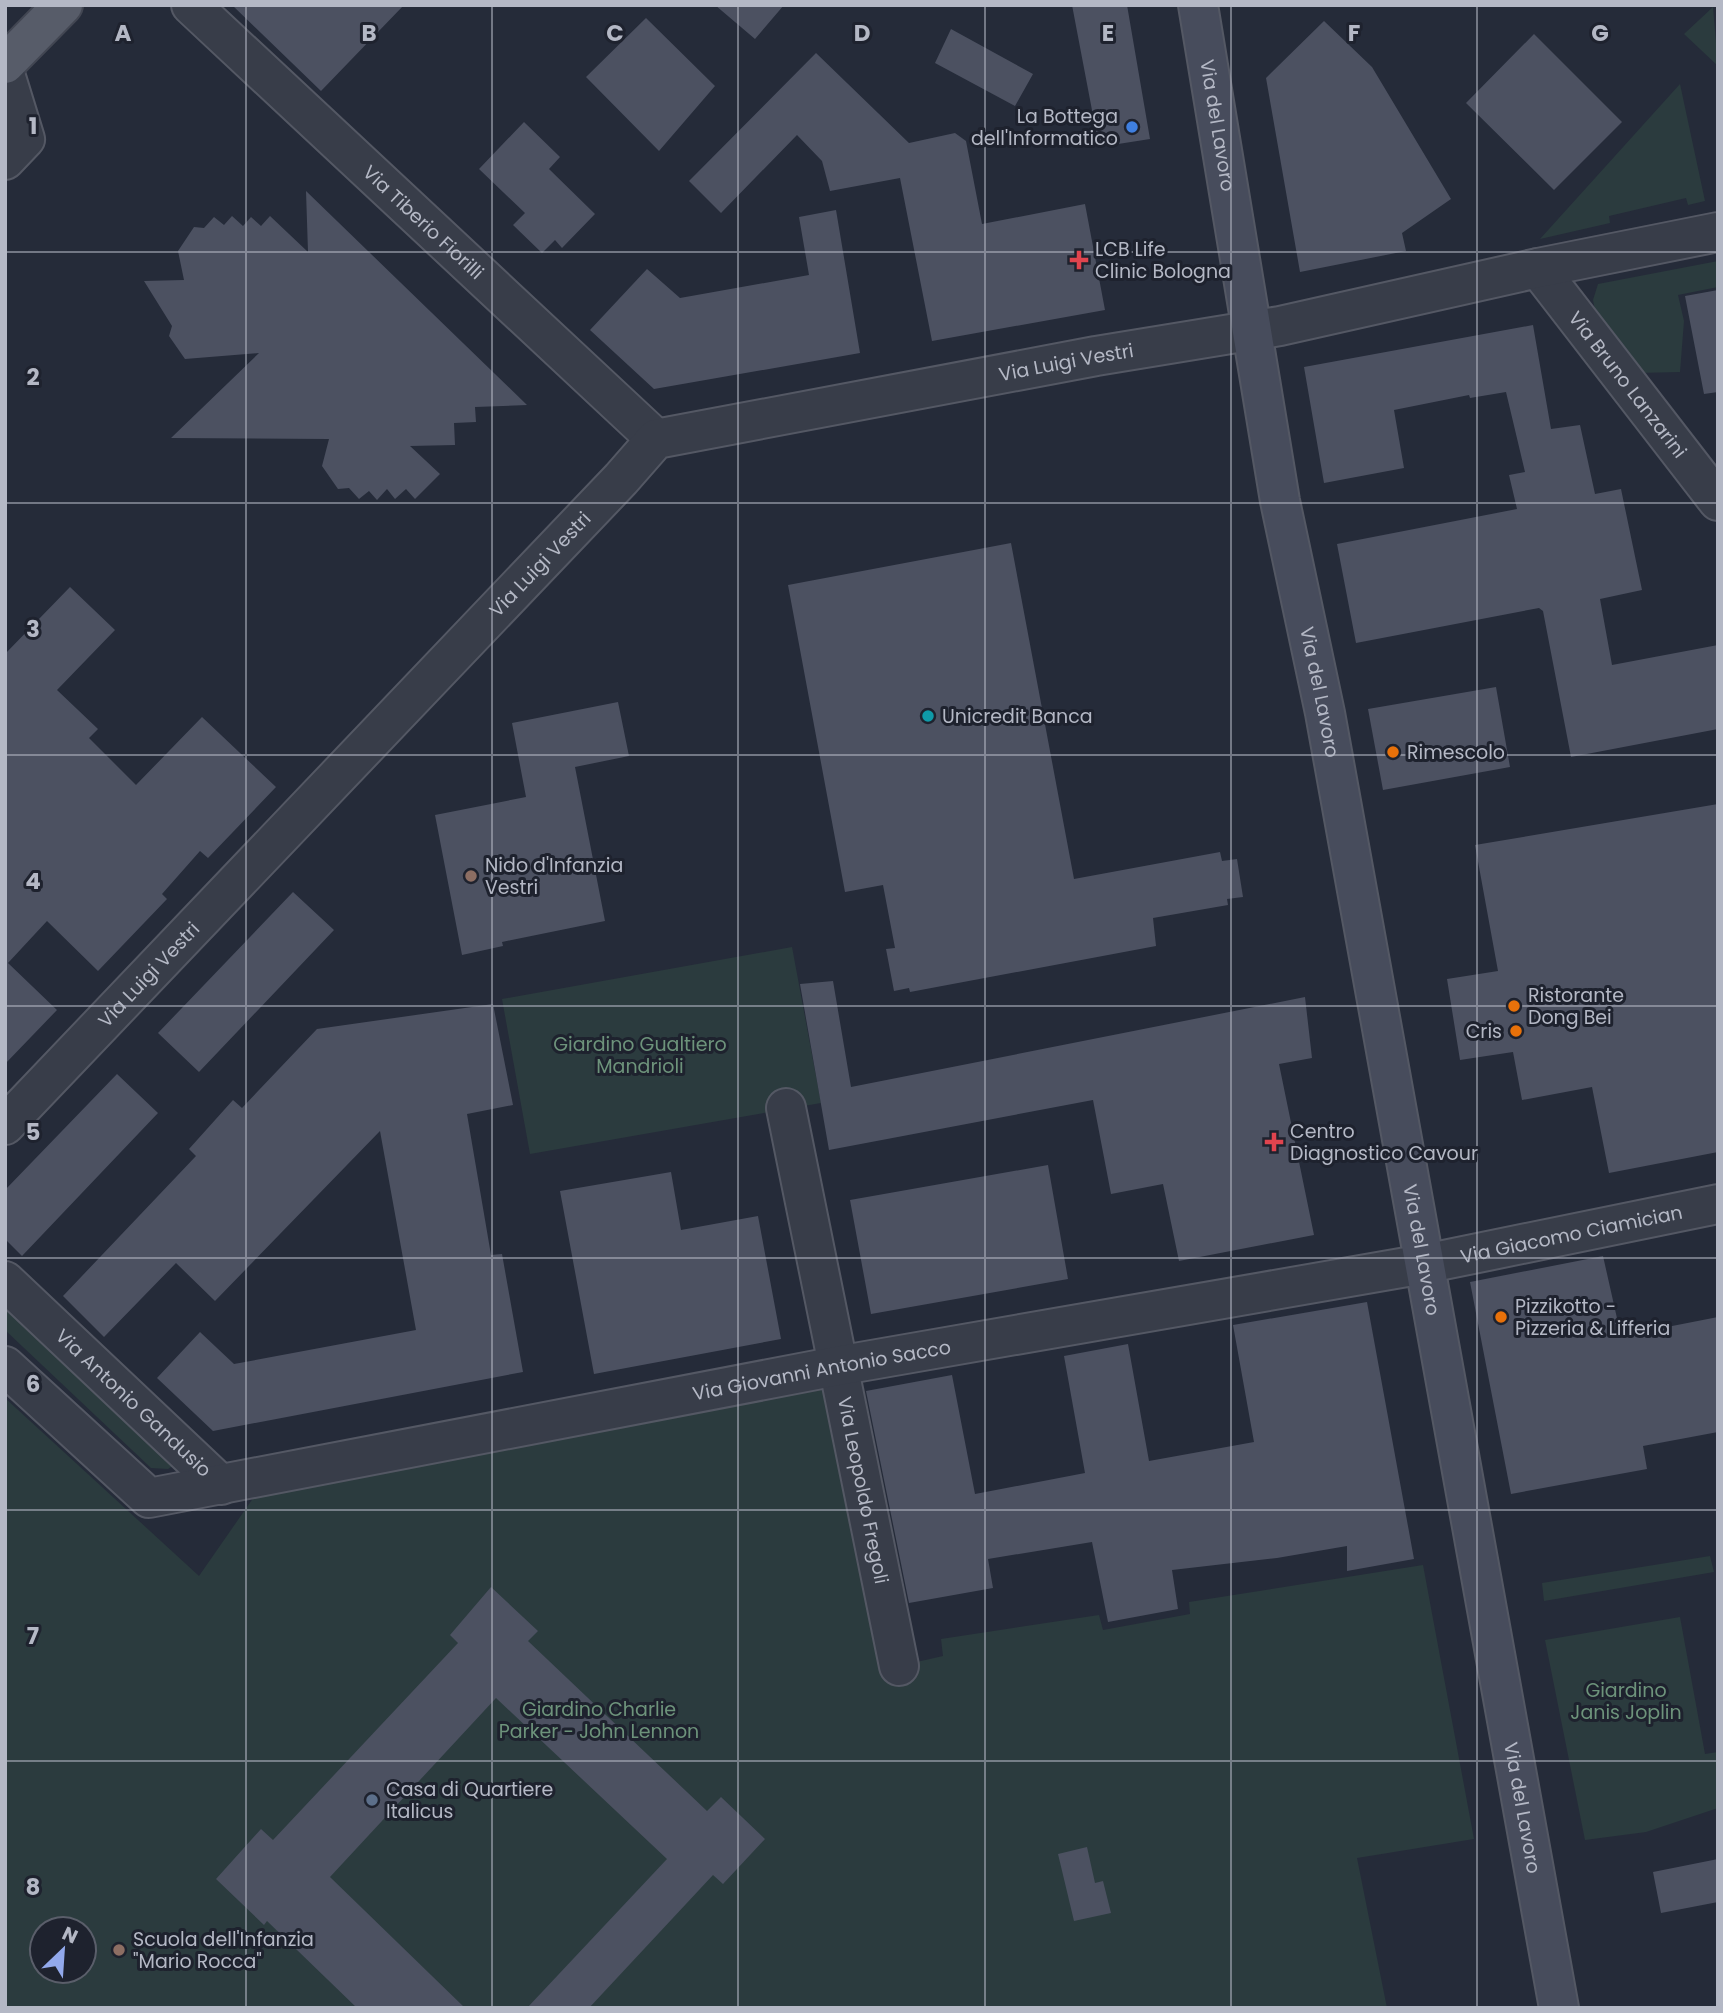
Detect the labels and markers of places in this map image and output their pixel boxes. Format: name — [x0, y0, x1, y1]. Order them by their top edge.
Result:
place label: La Bottega dell'Informatico — [971, 103, 1118, 152]
marker: La Bottega dell'Informatico — [1124, 119, 1140, 135]
place label: LCB Life Clinic Bologna — [1095, 236, 1231, 285]
marker: LCB Life Clinic Bologna — [1069, 250, 1089, 270]
place label: Unicredit Banca — [942, 703, 1093, 730]
marker: Unicredit Banca — [920, 708, 936, 724]
place label: Rimescolo — [1407, 739, 1505, 766]
marker: Rimescolo — [1385, 744, 1401, 760]
place label: Nido d'Infanzia Vestri — [485, 852, 623, 901]
marker: Nido d'Infanzia Vestri — [463, 868, 479, 884]
place label: Ristorante Dong Bei — [1528, 982, 1624, 1031]
marker: Ristorante Dong Bei — [1506, 998, 1522, 1014]
place label: Cris — [1466, 1018, 1502, 1045]
marker: Cris — [1508, 1023, 1524, 1039]
place label: Centro Diagnostico Cavour — [1290, 1118, 1478, 1167]
marker: Centro Diagnostico Cavour — [1264, 1132, 1284, 1152]
place label: Pizzikotto - Pizzeria & Lifferia — [1515, 1293, 1670, 1342]
marker: Pizzikotto - Pizzeria & Lifferia — [1493, 1309, 1509, 1325]
place label: Casa di Quartiere Italicus — [386, 1776, 553, 1825]
marker: Casa di Quartiere Italicus — [364, 1792, 380, 1808]
place label: Scuola dell'Infanzia "Mario Rocca" — [133, 1926, 314, 1975]
marker: Scuola dell'Infanzia "Mario Rocca" — [111, 1942, 127, 1958]

